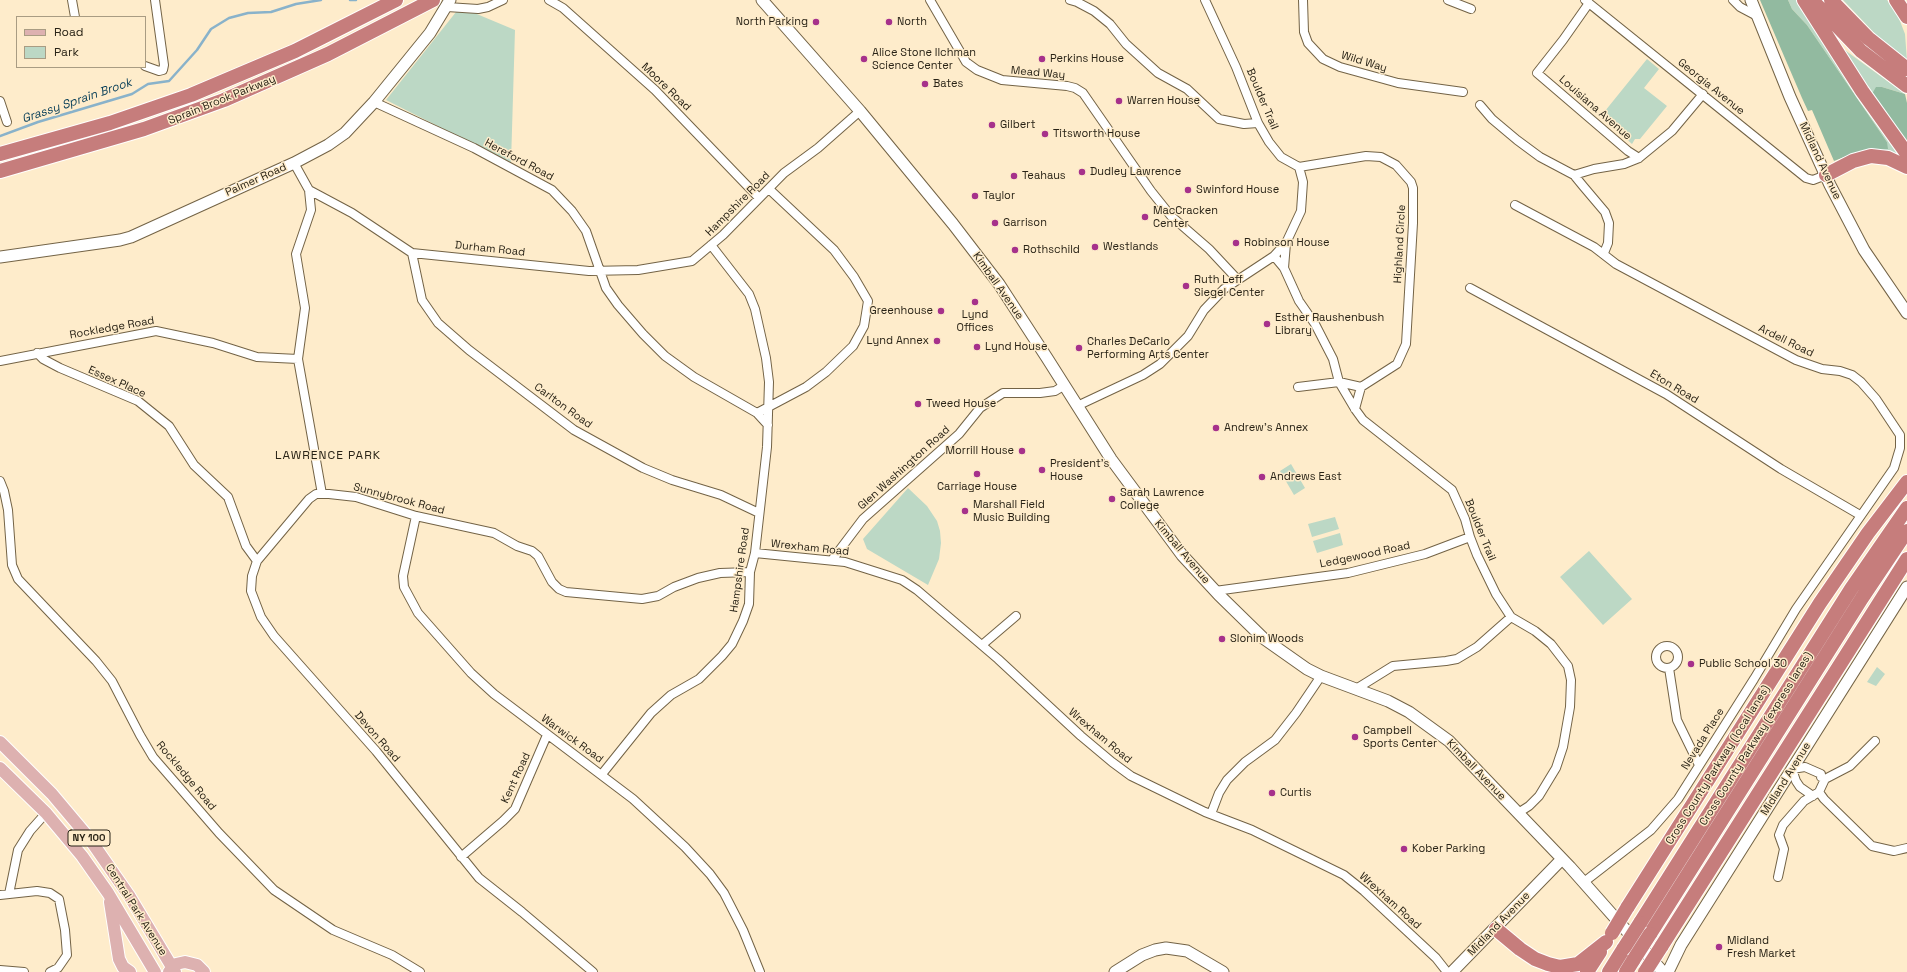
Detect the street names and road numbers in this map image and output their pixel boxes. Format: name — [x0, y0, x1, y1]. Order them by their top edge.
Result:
street label: Wild Way — [1339, 49, 1389, 75]
street label: Georgia Avenue — [1675, 56, 1747, 118]
street label: Moore Road — [639, 60, 693, 114]
street label: Mead Way — [1010, 64, 1066, 82]
street label: Boulder Trail — [1243, 66, 1281, 132]
street label: Sprain Brook Parkway — [166, 72, 278, 128]
street label: Louisiana Avenue — [1556, 73, 1634, 143]
street label: Midland Avenue — [1796, 120, 1844, 202]
street label: Hereford Road — [482, 136, 556, 184]
street label: Palmer Road — [223, 161, 289, 199]
street label: Hampshire Road — [703, 169, 773, 239]
street label: Highland Circle — [1391, 204, 1409, 284]
street label: Durham Road — [454, 239, 526, 259]
street label: Kimball Avenue — [970, 250, 1026, 322]
street label: Rockledge Road — [69, 314, 155, 342]
street label: Ardell Road — [1756, 322, 1816, 360]
street label: Essex Place — [86, 363, 148, 401]
street label: Eton Road — [1647, 367, 1701, 407]
street label: Carlton Road — [531, 381, 595, 431]
street label: Glen Washington Road — [855, 423, 953, 513]
street label: Sunnybrook Road — [352, 480, 446, 518]
street label: Boulder Trail — [1462, 497, 1498, 563]
street label: Kimball Avenue — [1151, 517, 1213, 587]
street label: Hampshire Road — [728, 527, 752, 613]
street label: Wrexham Road — [770, 537, 850, 559]
street label: Ledgewood Road — [1319, 539, 1411, 571]
street label: Cross County Parkway (express lanes) — [1697, 650, 1815, 828]
street label: Cross County Parkway (local lanes) — [1663, 683, 1773, 847]
street label: Wrexham Road — [1066, 706, 1134, 766]
street label: Nevada Place — [1679, 706, 1727, 772]
street label: Devon Road — [351, 709, 403, 765]
street label: Warwick Road — [538, 712, 606, 766]
street label: Kimball Avenue — [1444, 737, 1508, 803]
street label: Rockledge Road — [153, 739, 219, 813]
street label: Midland Avenue — [1758, 740, 1814, 818]
street label: Kent Road — [499, 751, 533, 805]
road number: NY 100 — [68, 830, 110, 846]
street label: Central Park Avenue — [102, 862, 170, 958]
street label: Wrexham Road — [1356, 870, 1424, 932]
street label: Midland Avenue — [1465, 889, 1533, 959]

